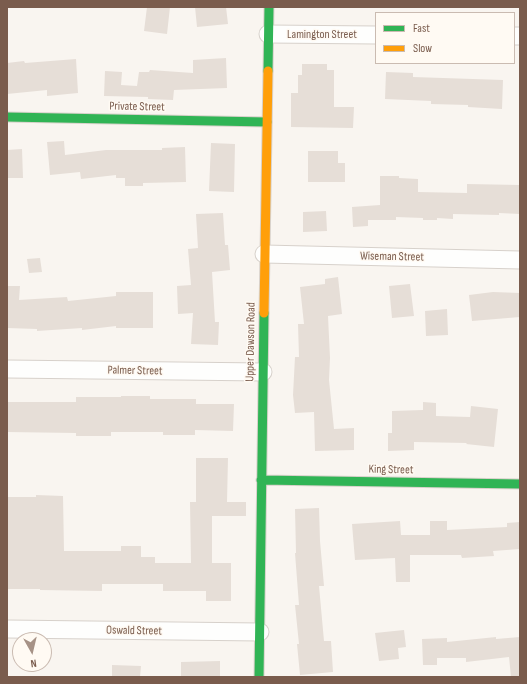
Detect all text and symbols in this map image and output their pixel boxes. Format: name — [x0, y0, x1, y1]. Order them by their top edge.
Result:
legend — [375, 12, 515, 64]
text: Fast — [413, 21, 430, 36]
street label: Lamington Street — [287, 28, 357, 42]
text: Slow — [413, 41, 432, 56]
street label: Private Street — [109, 99, 165, 115]
street label: Wiseman Street — [360, 249, 424, 265]
street label: Upper Dawson Road — [243, 302, 259, 382]
street label: Palmer Street — [107, 363, 163, 379]
street label: King Street — [368, 462, 414, 478]
street label: Oswald Street — [106, 623, 162, 639]
north arrow — [12, 632, 52, 672]
text: N — [30, 657, 37, 670]

